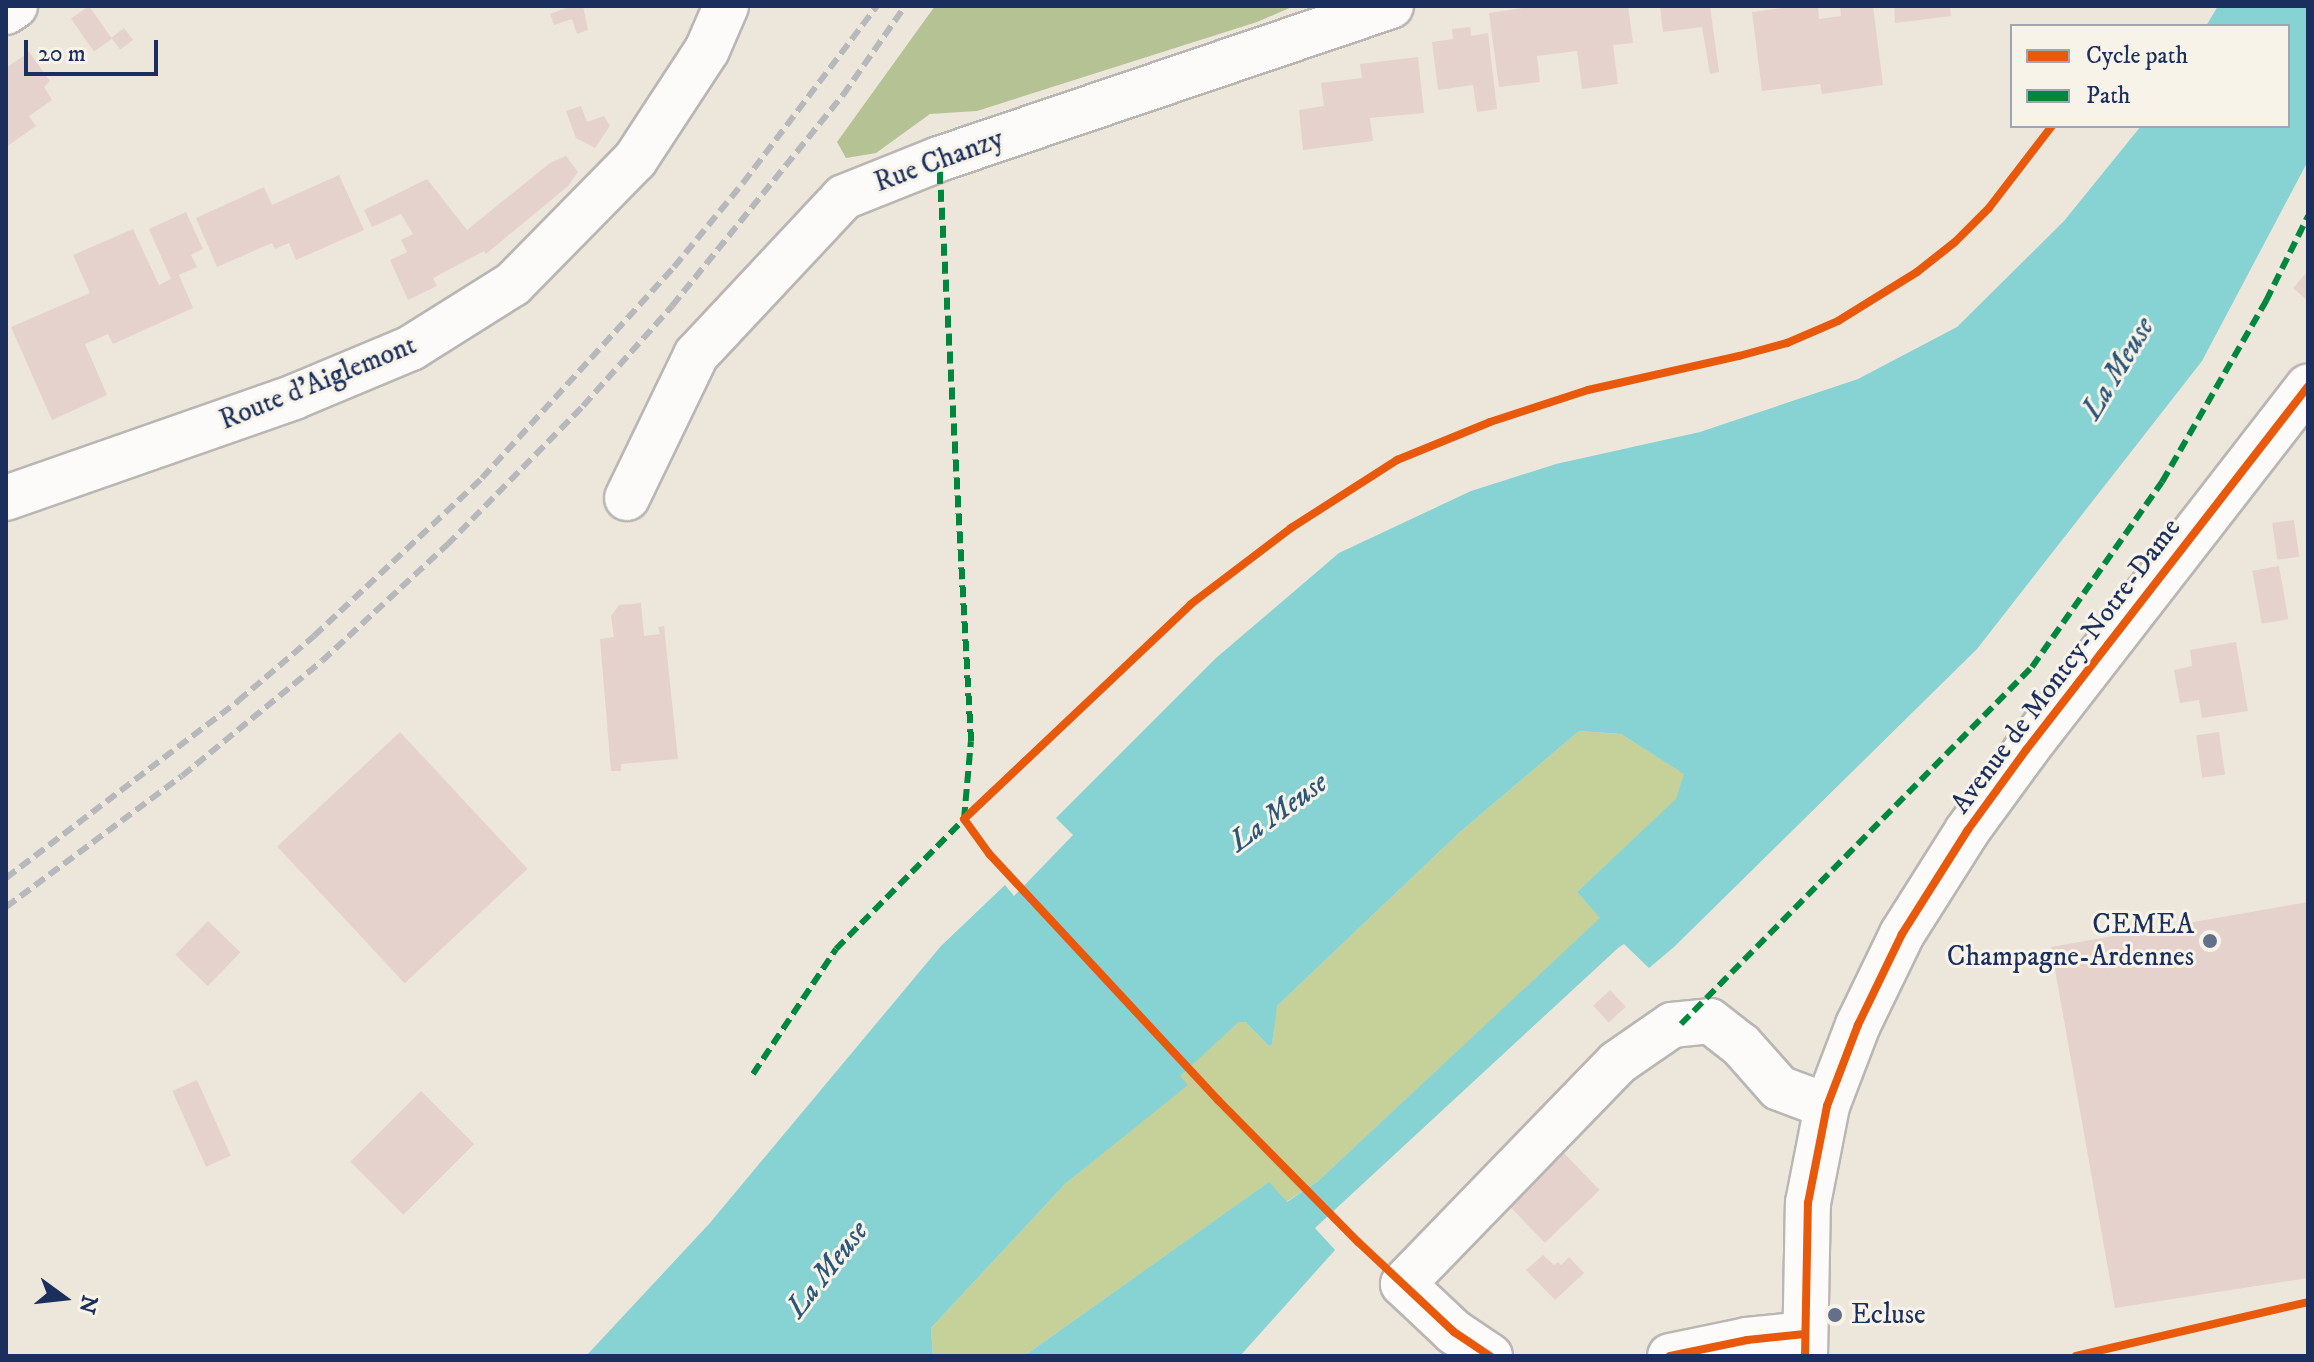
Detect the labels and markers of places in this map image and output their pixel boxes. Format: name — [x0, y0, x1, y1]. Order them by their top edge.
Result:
place label: CEMEA Champagne-Ardennes — [1947, 908, 2194, 974]
marker: CEMEA Champagne-Ardennes — [2201, 932, 2219, 950]
place label: Ecluse — [1851, 1298, 1926, 1332]
marker: Ecluse — [1826, 1306, 1844, 1324]

